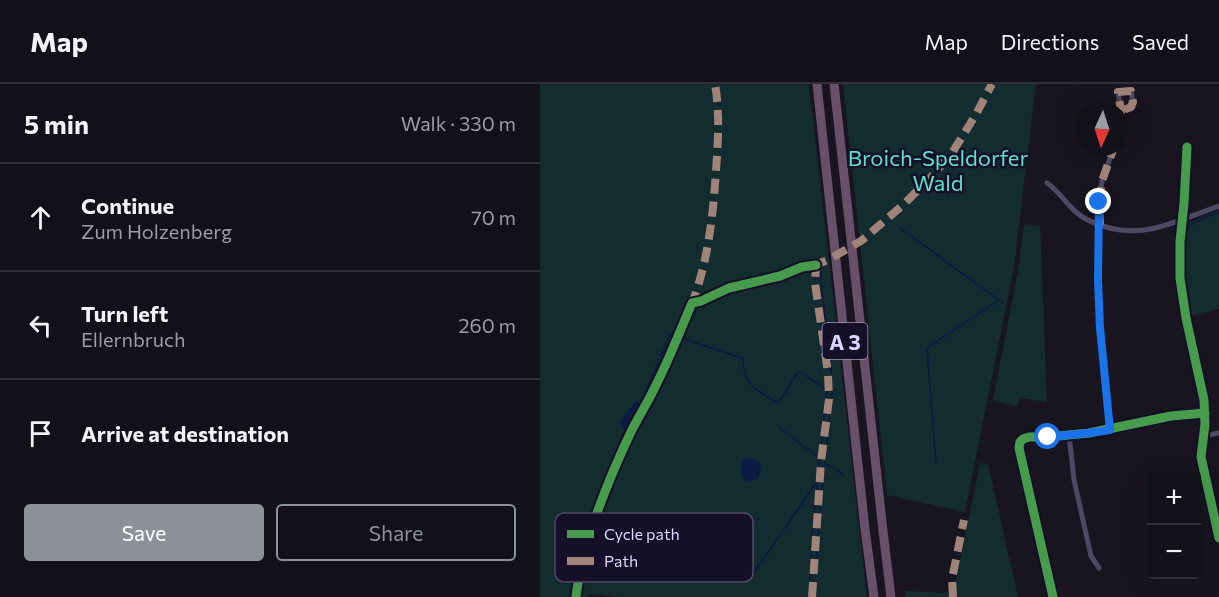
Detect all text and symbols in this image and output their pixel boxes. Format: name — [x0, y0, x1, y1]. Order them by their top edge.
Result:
text: Map — [30, 24, 88, 58]
text: Map — [925, 29, 968, 54]
text: Directions — [1001, 29, 1099, 54]
text: Saved — [1132, 29, 1189, 54]
north arrow — [1075, 102, 1129, 156]
text: 5 min — [24, 108, 89, 139]
text: Walk · 330 m — [401, 111, 516, 135]
park label: Broich-Speldorfer Wald — [848, 144, 1028, 196]
route end — [1085, 188, 1111, 214]
text: Continue — [81, 192, 174, 219]
icon: ahead — [24, 201, 57, 234]
text: 70 m — [471, 205, 516, 229]
text: Zum Holzenberg — [81, 219, 232, 243]
text: Turn left — [81, 300, 168, 327]
icon: left — [24, 309, 57, 342]
text: 260 m — [458, 313, 516, 337]
road number: A 3 — [822, 323, 868, 359]
text: Ellernbruch — [81, 327, 185, 351]
icon: arrive — [24, 417, 57, 450]
text: Arrive at destination — [81, 420, 289, 447]
route start — [1034, 423, 1060, 449]
map controls — [1147, 471, 1201, 579]
button: + — [1147, 471, 1201, 525]
button: Save — [24, 504, 264, 561]
button: Share — [276, 504, 516, 561]
legend — [555, 513, 753, 582]
text: Cycle path — [604, 524, 680, 543]
button: − — [1147, 525, 1201, 579]
text: Path — [604, 551, 638, 570]

